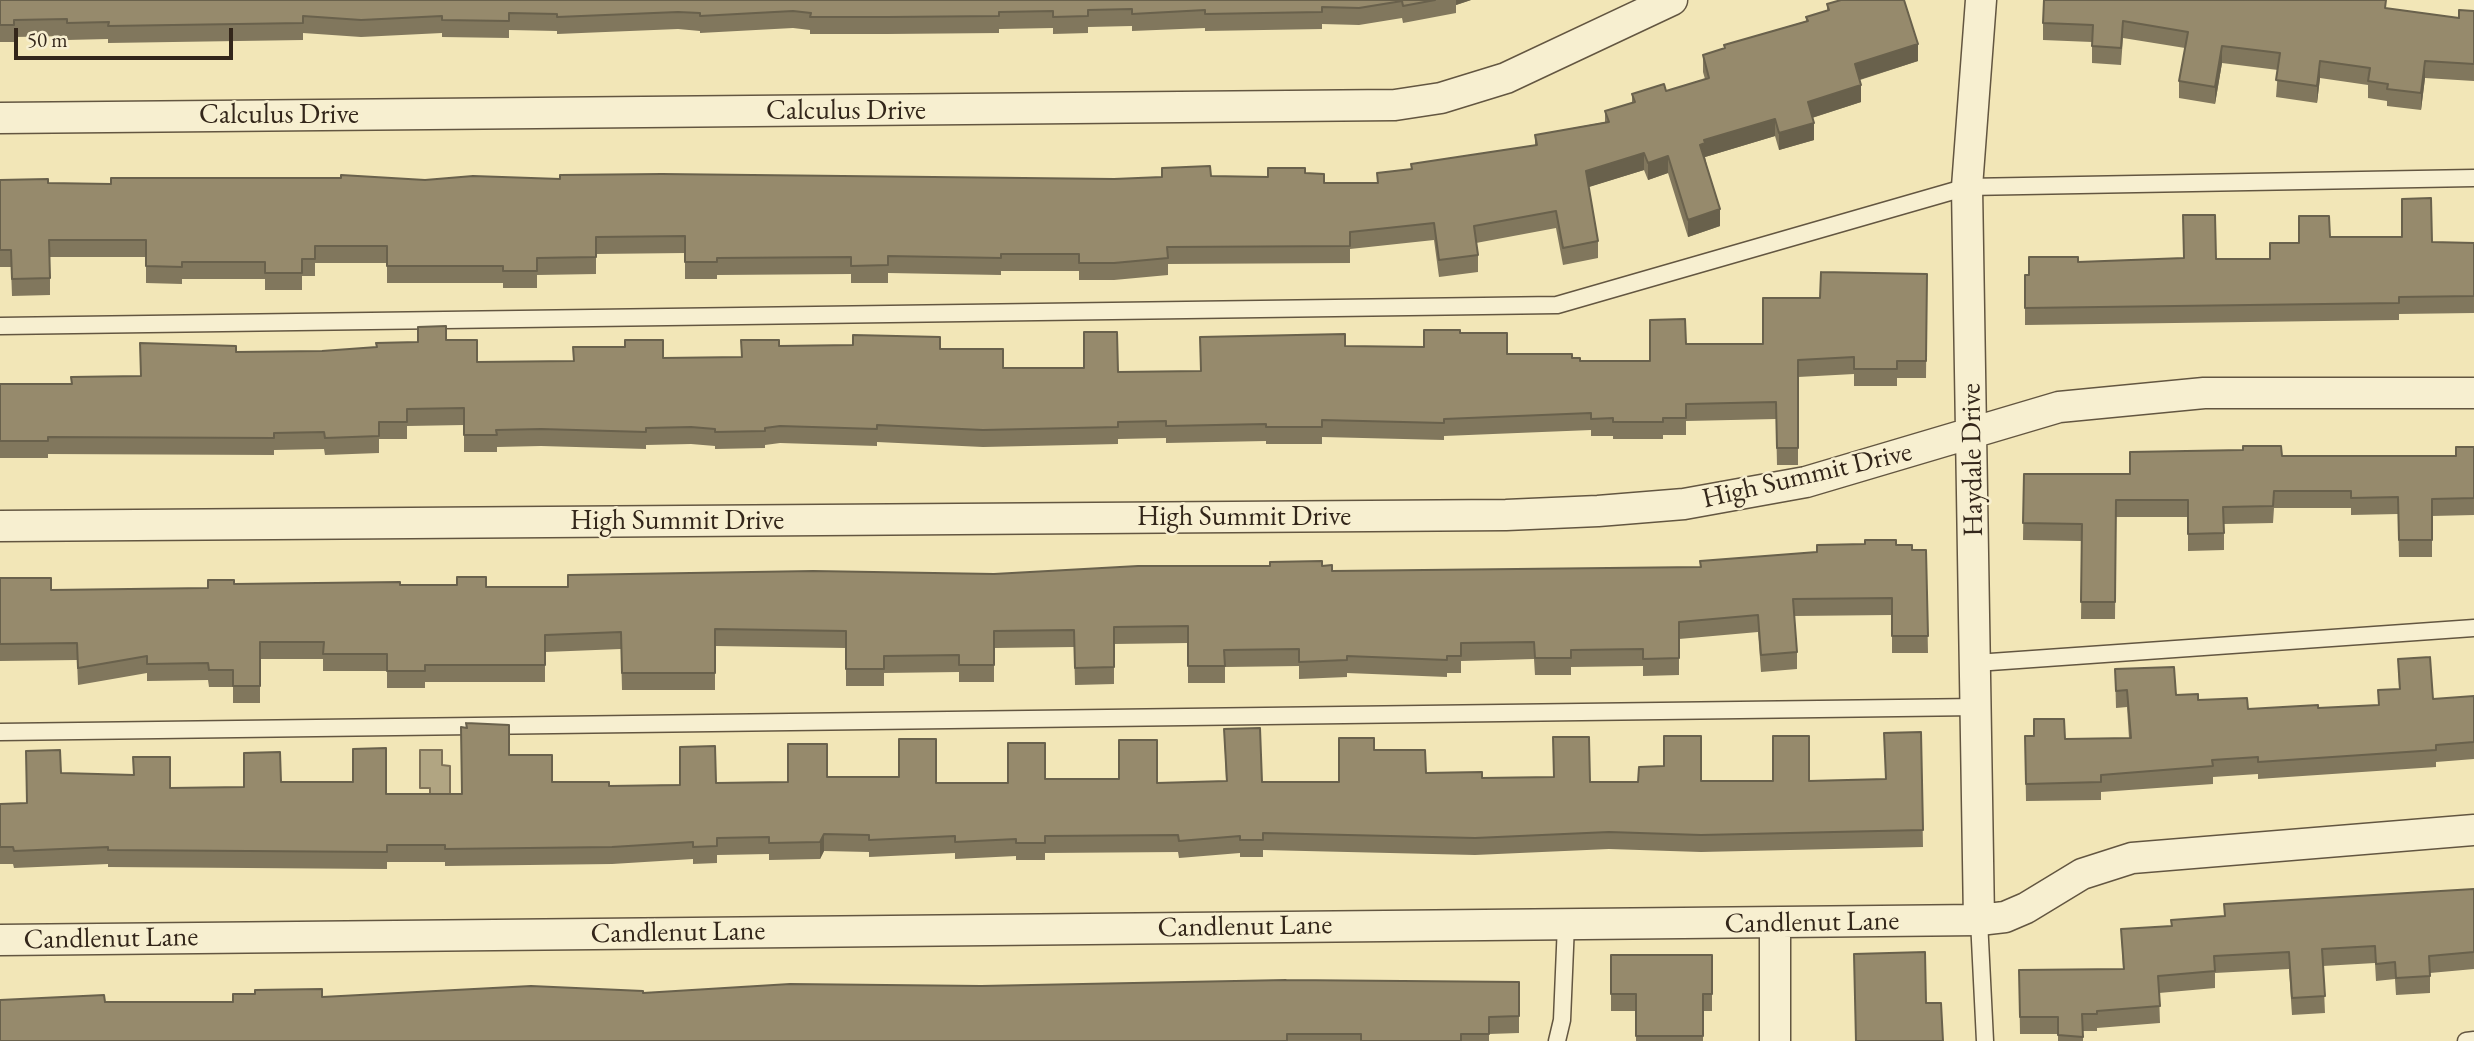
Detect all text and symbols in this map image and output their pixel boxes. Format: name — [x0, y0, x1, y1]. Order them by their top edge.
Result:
scale bar — [18, 14, 236, 58]
text: 50 m — [27, 26, 68, 53]
street label: Calculus Drive — [766, 94, 926, 128]
street label: Calculus Drive — [199, 98, 359, 132]
street label: Haydale Drive — [1955, 383, 1991, 537]
street label: High Summit Drive — [1699, 436, 1915, 516]
street label: High Summit Drive — [1137, 500, 1351, 534]
street label: High Summit Drive — [570, 504, 784, 538]
street label: Candlenut Lane — [1724, 905, 1900, 941]
street label: Candlenut Lane — [1157, 909, 1333, 945]
street label: Candlenut Lane — [590, 915, 766, 951]
street label: Candlenut Lane — [23, 921, 199, 957]

